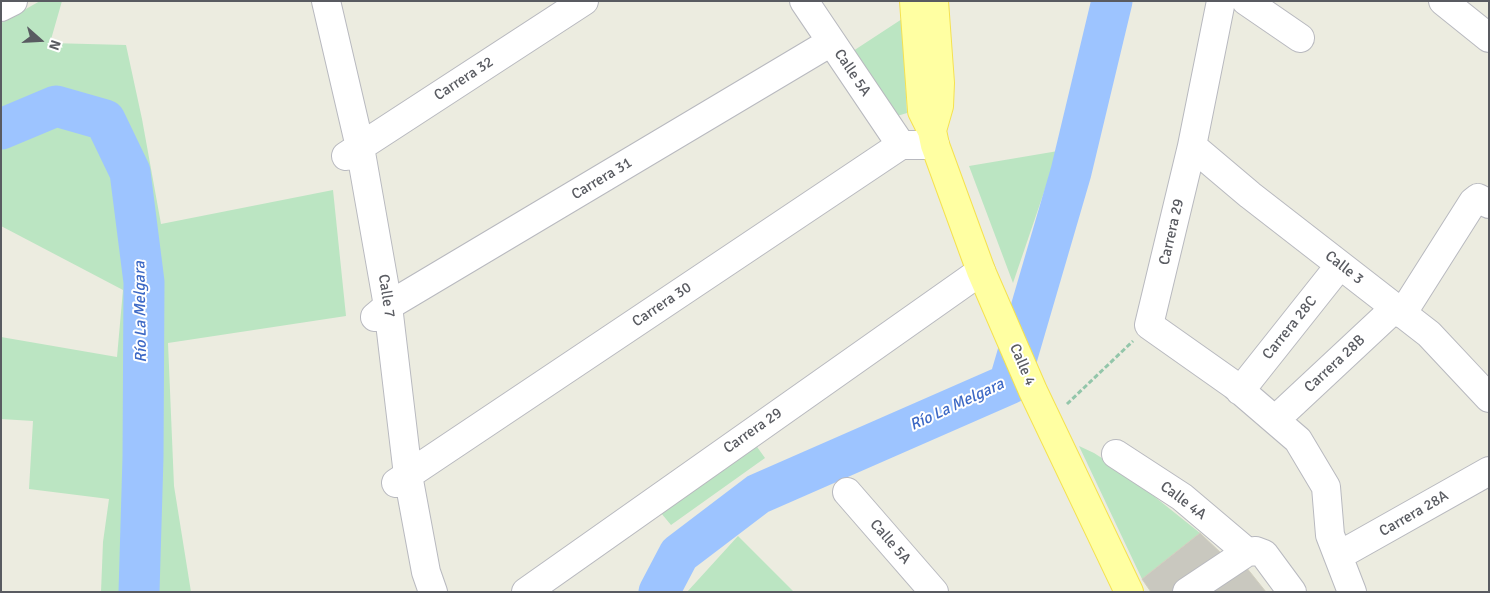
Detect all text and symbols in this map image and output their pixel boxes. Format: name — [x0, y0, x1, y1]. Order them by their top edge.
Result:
north arrow — [15, 15, 65, 65]
text: N — [45, 38, 64, 52]
street label: Calle 5A — [830, 46, 874, 100]
street label: Carrera 32 — [431, 53, 497, 105]
street label: Carrera 31 — [569, 154, 635, 204]
street label: Carrera 29 — [1156, 197, 1188, 267]
street label: Calle 3 — [1321, 247, 1367, 289]
water label: Río La Melgara — [131, 261, 151, 363]
street label: Calle 7 — [374, 273, 398, 319]
street label: Carrera 30 — [629, 279, 695, 331]
street label: Carrera 28C — [1259, 293, 1321, 363]
street label: Carrera 28B — [1301, 331, 1369, 397]
street label: Calle 4 — [1005, 341, 1039, 389]
water label: Río La Melgara — [907, 375, 1007, 435]
street label: Carrera 29 — [720, 404, 786, 458]
street label: Calle 4A — [1156, 478, 1210, 524]
street label: Carrera 28A — [1376, 487, 1452, 541]
street label: Calle 5A — [866, 516, 914, 568]

